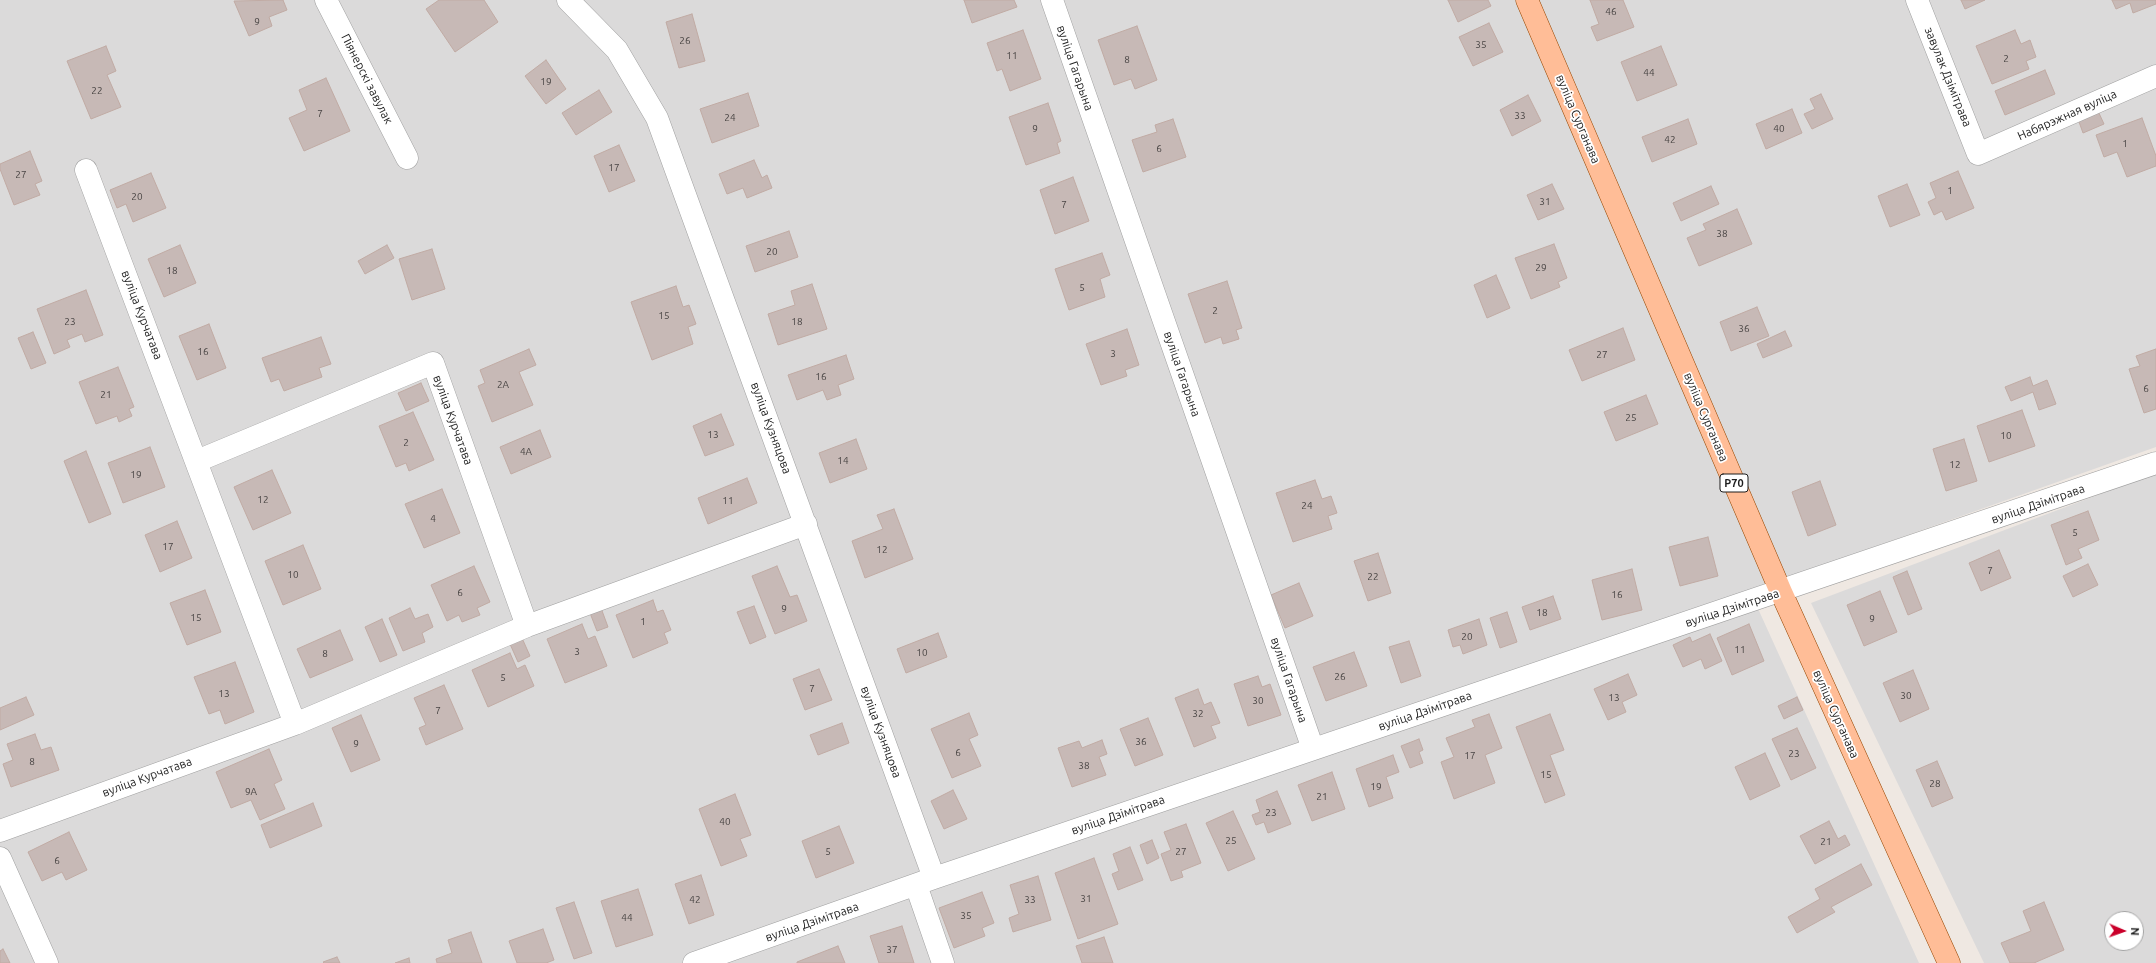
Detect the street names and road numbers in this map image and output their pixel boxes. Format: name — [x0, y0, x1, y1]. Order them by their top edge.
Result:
street label: вуліца Гагарына — [1054, 23, 1096, 113]
street label: завулак Дзімітрава — [1921, 25, 1975, 129]
street label: Піянерскі завулак — [338, 32, 396, 126]
street label: вуліца Сурганава — [1553, 72, 1603, 166]
street label: Набярэжная вуліца — [2015, 87, 2119, 143]
street label: вуліца Курчатава — [118, 268, 166, 362]
street label: вуліца Гагарына — [1161, 329, 1203, 419]
street label: вуліца Сурганава — [1681, 370, 1731, 464]
street label: вуліца Курчатава — [430, 373, 476, 467]
street label: вуліца Кузняцова — [748, 380, 794, 476]
road number: Р70 — [1720, 474, 1748, 492]
street label: вуліца Дзімітрава — [1989, 481, 2087, 527]
street label: вуліца Дзімітрава — [1683, 586, 1781, 630]
street label: вуліца Гагарына — [1268, 635, 1310, 725]
street label: вуліца Сурганава — [1810, 668, 1862, 760]
street label: вуліца Кузняцова — [858, 684, 904, 780]
street label: вуліца Дзімітрава — [1376, 688, 1474, 734]
street label: вуліца Курчатава — [100, 754, 194, 800]
street label: вуліца Дзімітрава — [1069, 792, 1167, 838]
street label: вуліца Дзімітрава — [763, 899, 861, 945]

